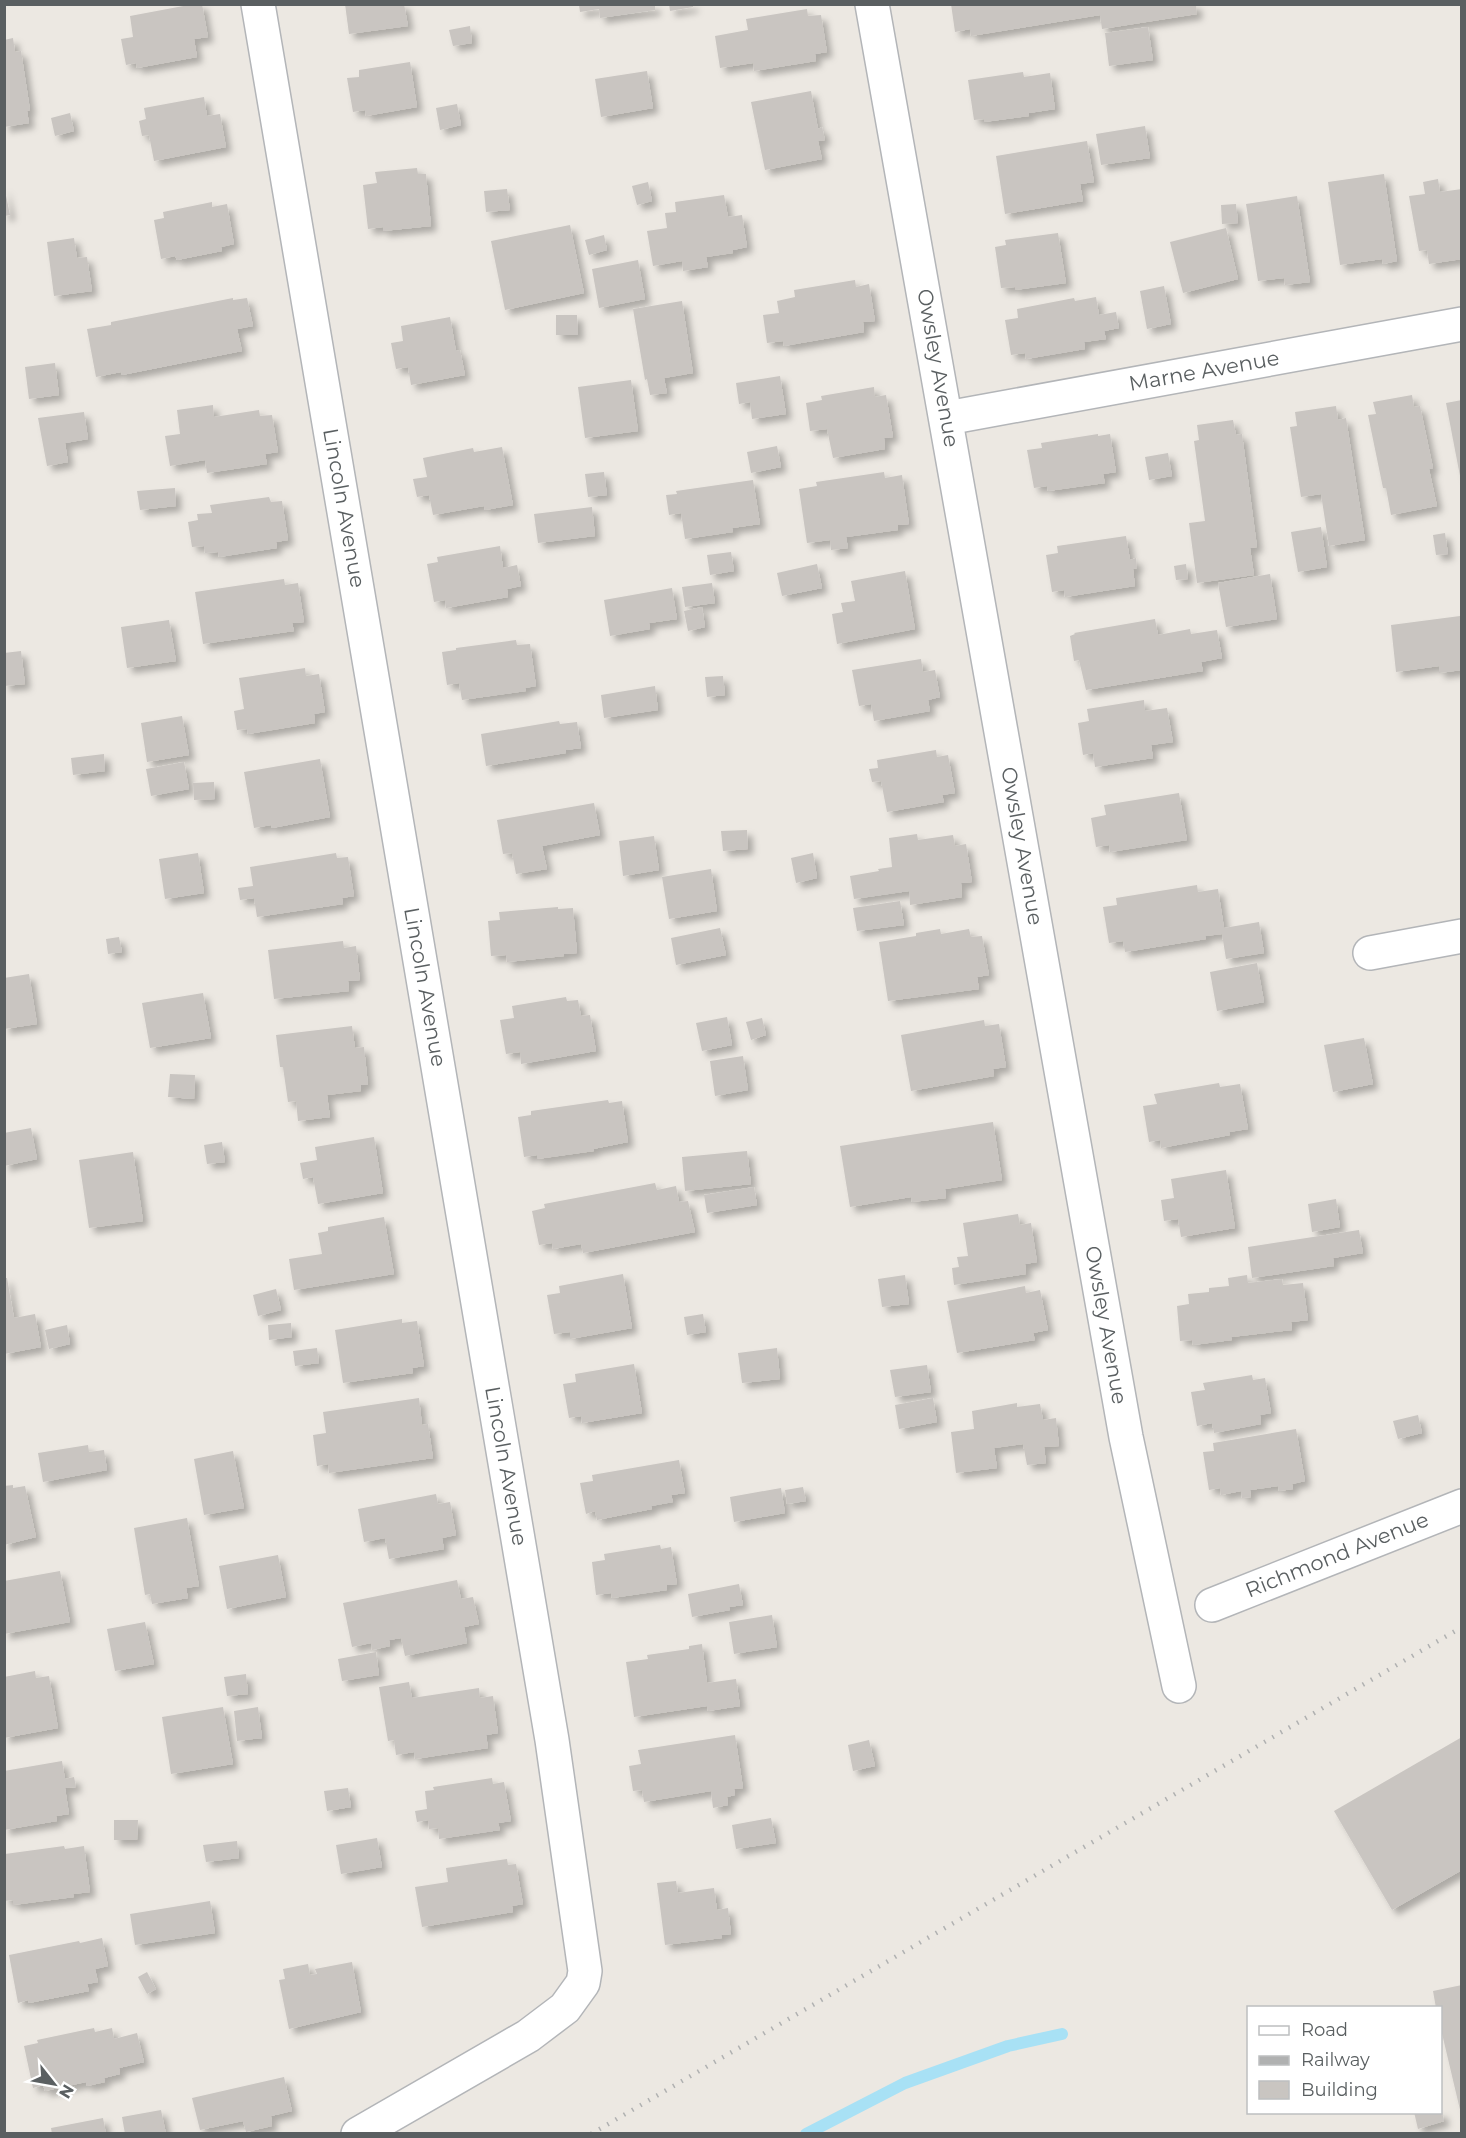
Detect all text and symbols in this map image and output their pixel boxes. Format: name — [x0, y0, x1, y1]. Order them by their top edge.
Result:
street label: Owsley Avenue — [912, 287, 965, 449]
street label: Marne Avenue — [1127, 345, 1281, 396]
street label: Lincoln Avenue — [318, 426, 371, 590]
street label: Owsley Avenue — [996, 765, 1049, 927]
street label: Lincoln Avenue — [399, 905, 452, 1069]
street label: Owsley Avenue — [1080, 1244, 1133, 1406]
street label: Lincoln Avenue — [480, 1384, 533, 1548]
street label: Richmond Avenue — [1242, 1506, 1432, 1603]
legend — [1247, 2006, 1442, 2114]
text: Road — [1301, 2019, 1348, 2041]
text: Railway — [1301, 2049, 1370, 2071]
north arrow — [24, 2054, 84, 2114]
text: Building — [1301, 2079, 1378, 2101]
text: N — [55, 2081, 78, 2102]

